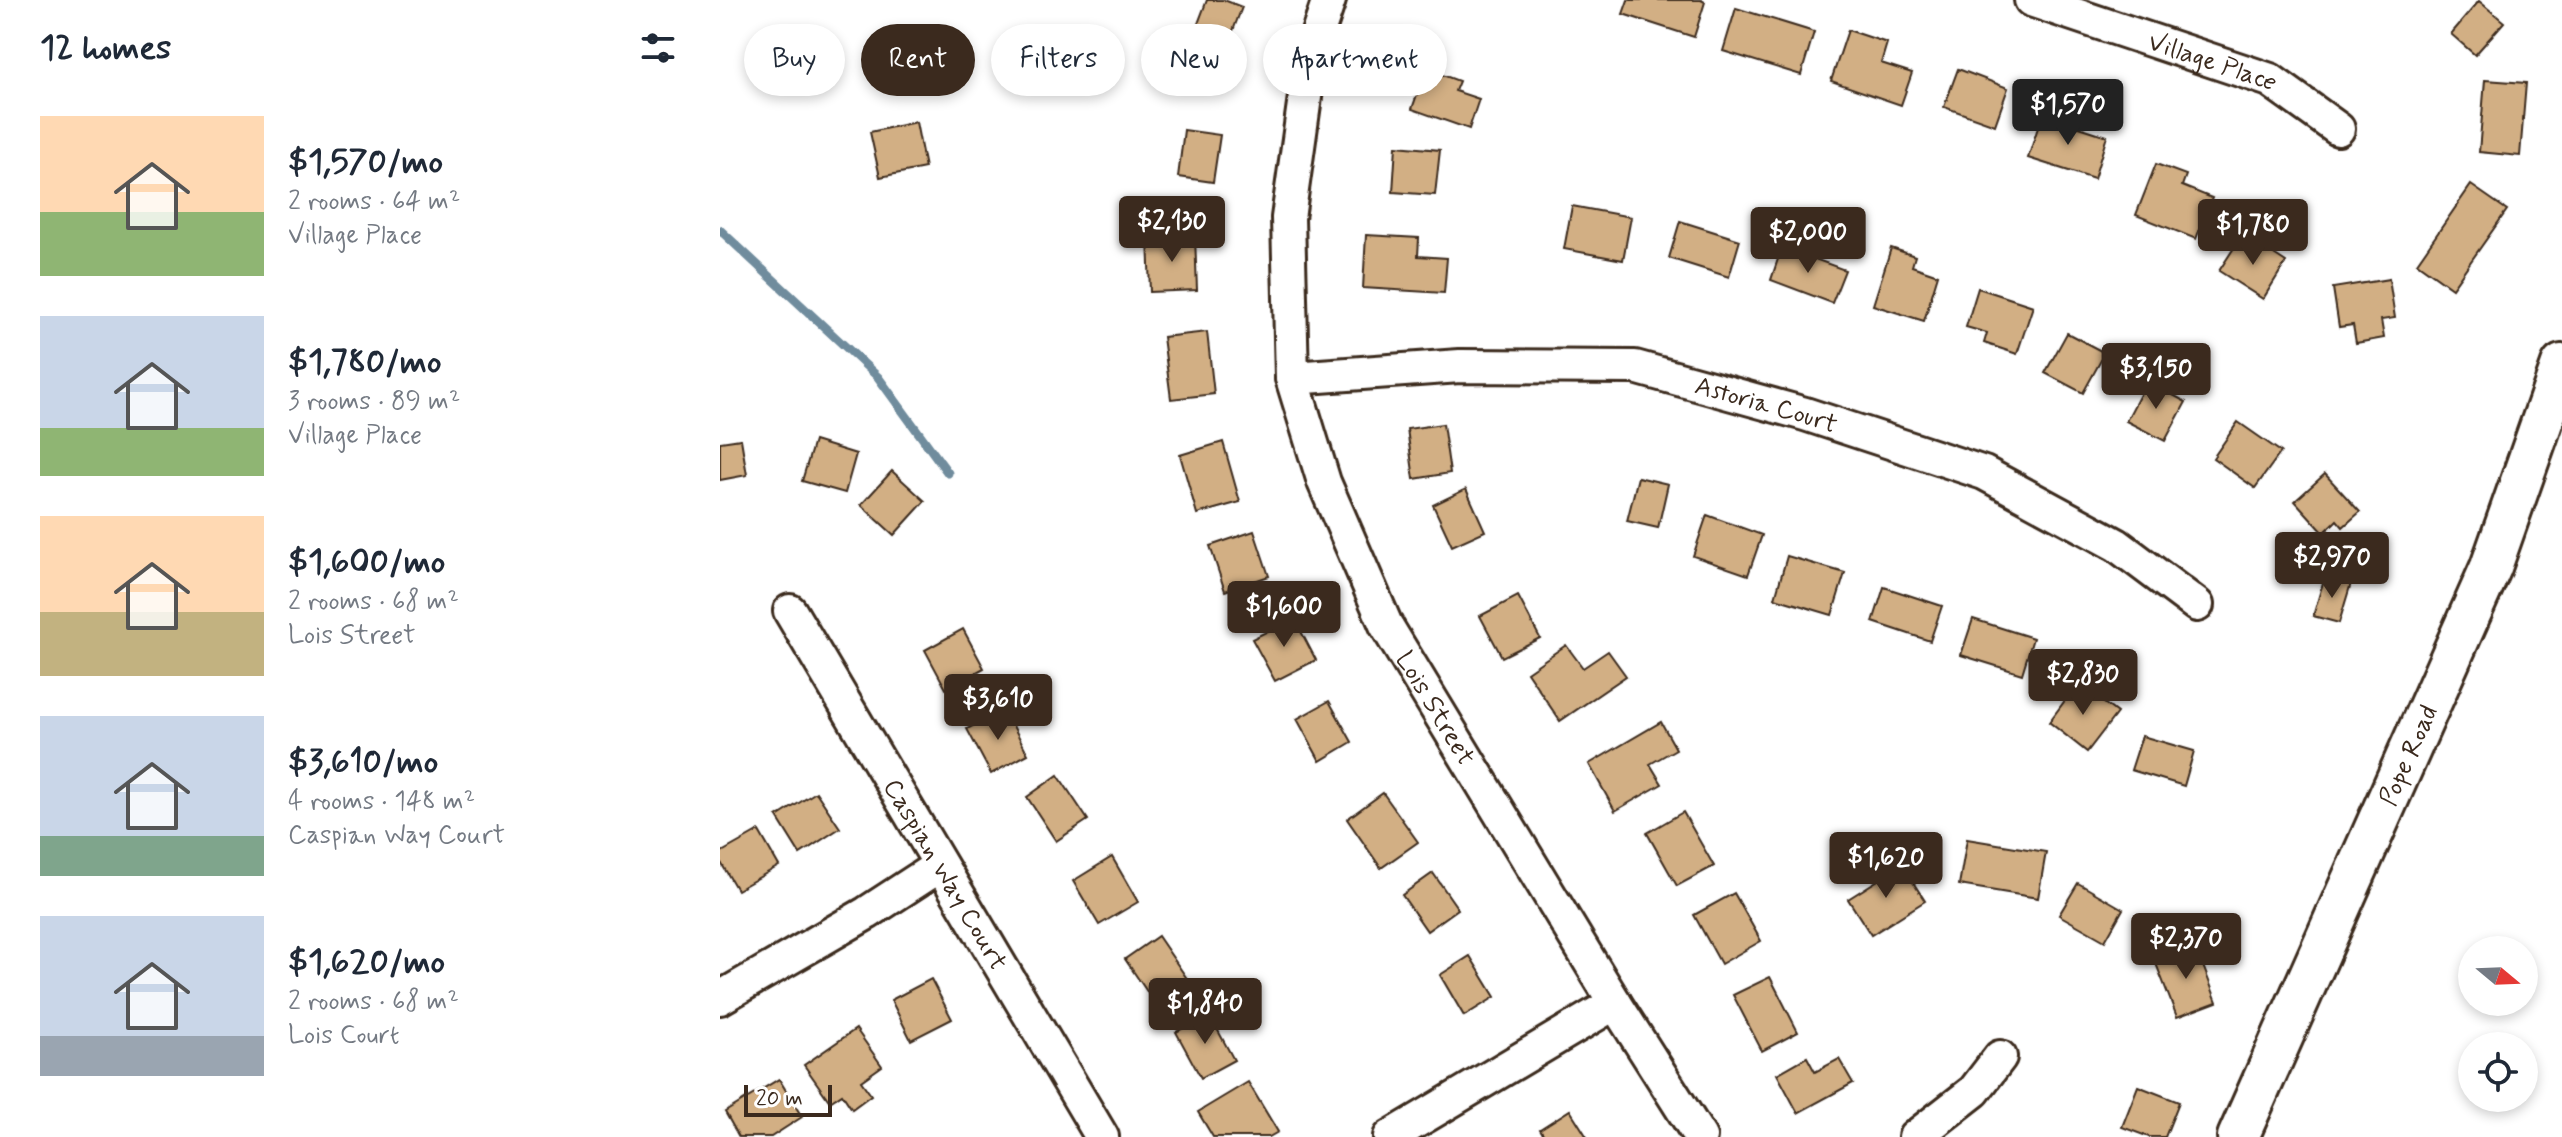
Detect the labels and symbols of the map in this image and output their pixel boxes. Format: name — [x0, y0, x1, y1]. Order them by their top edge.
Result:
street label: Village Place — [2143, 25, 2285, 100]
pin: $1,570 — [2003, 79, 2133, 147]
pin: $2,130 — [1107, 196, 1237, 264]
pin: $1,780 — [2188, 199, 2318, 267]
pin: $2,000 — [1743, 207, 1873, 275]
pin: $3,150 — [2091, 343, 2221, 411]
street label: Astoria Court — [1691, 369, 1842, 443]
pin: $2,970 — [2267, 532, 2397, 600]
pin: $1,600 — [1219, 581, 1349, 649]
street label: Lois Street — [1387, 645, 1482, 772]
pin: $2,830 — [2018, 649, 2148, 717]
pin: $3,610 — [933, 674, 1063, 742]
street label: Pope Road — [2372, 700, 2447, 812]
street label: Caspian Way Court — [874, 773, 1014, 977]
pin: $1,620 — [1821, 832, 1951, 900]
pin: $2,370 — [2121, 913, 2251, 981]
north arrow — [2458, 936, 2538, 1016]
pin: $1,840 — [1140, 978, 1270, 1046]
scale bar — [744, 1081, 832, 1117]

